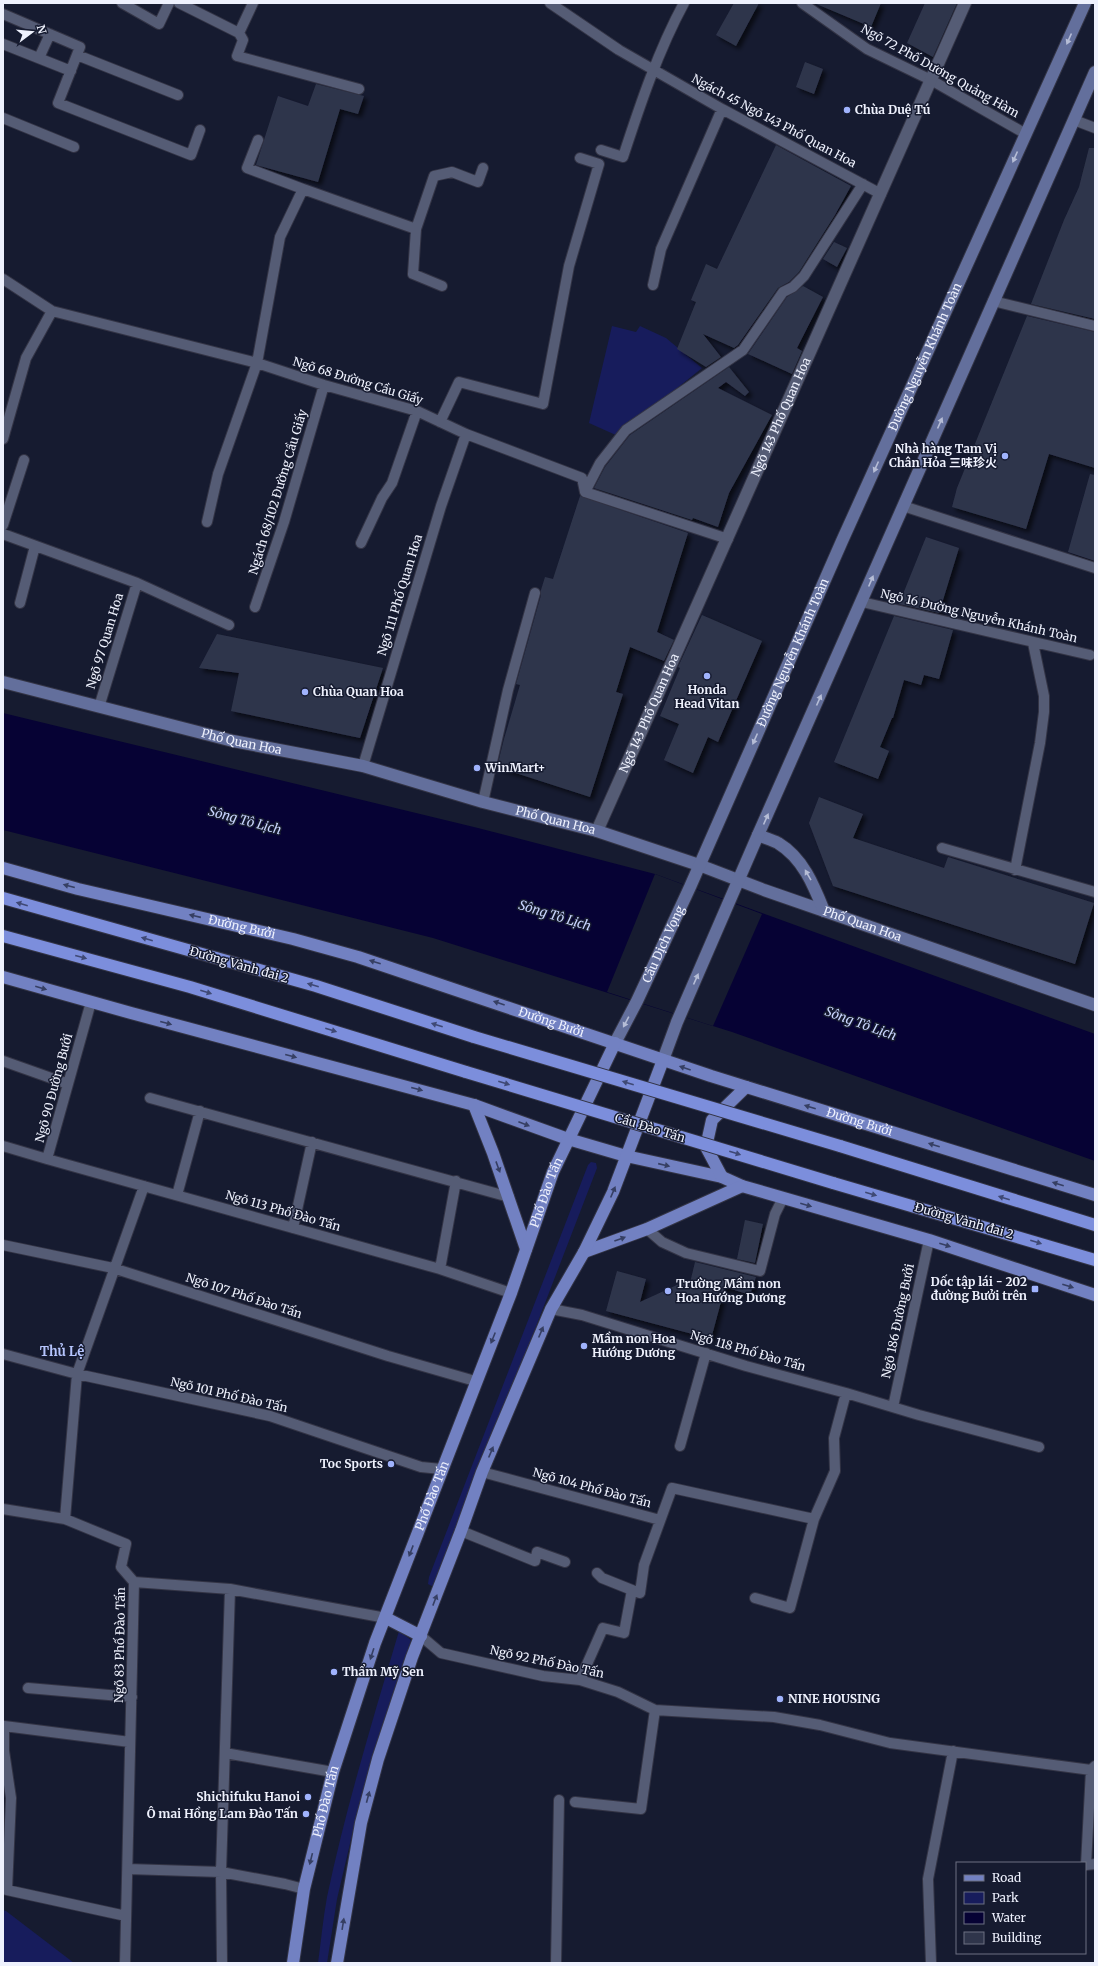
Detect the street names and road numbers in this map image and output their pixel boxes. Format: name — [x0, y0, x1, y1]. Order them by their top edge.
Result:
street label: Ngõ 72 Phố Dương Quảng Hàm — [859, 21, 1022, 120]
street label: Ngách 45 Ngõ 143 Phố Quan Hoa — [689, 71, 860, 171]
street label: Đường Nguyễn Khánh Toàn — [885, 280, 965, 433]
street label: Ngõ 68 Đường Cầu Giấy — [291, 354, 425, 407]
street label: Ngõ 143 Phố Quan Hoa — [747, 354, 814, 479]
street label: Ngách 68/102 Đường Cầu Giấy — [245, 407, 310, 576]
street label: Ngõ 111 Phố Quan Hoa — [374, 532, 425, 657]
street label: Đường Nguyễn Khánh Toàn — [753, 576, 832, 729]
street label: Ngõ 16 Đường Nguyễn Khánh Toàn — [879, 586, 1079, 646]
street label: Ngõ 97 Quan Hoa — [83, 591, 126, 691]
street label: Ngõ 143 Phố Quan Hoa — [616, 650, 682, 775]
street label: Phố Quan Hoa — [200, 725, 284, 757]
street label: Phố Quan Hoa — [514, 803, 598, 838]
street label: Cầu Dịch Vọng — [639, 902, 688, 985]
street label: Phố Quan Hoa — [821, 903, 904, 944]
street label: Đường Bưởi — [207, 912, 277, 942]
street label: Đường Vành đai 2 — [188, 943, 290, 986]
street label: Đường Bưởi — [517, 1004, 586, 1040]
street label: Ngõ 90 Đường Bưởi — [32, 1032, 75, 1144]
street label: Đường Bưởi — [825, 1104, 895, 1139]
street label: Cầu Đào Tấn — [613, 1110, 687, 1145]
street label: Phố Đào Tấn — [526, 1155, 566, 1229]
street label: Ngõ 113 Phố Đào Tấn — [224, 1187, 342, 1234]
street label: Đường Vành đai 2 — [913, 1199, 1015, 1242]
street label: Ngõ 186 Đường Bưởi — [878, 1262, 917, 1380]
street label: Ngõ 107 Phố Đào Tấn — [184, 1270, 304, 1321]
street label: Ngõ 118 Phố Đào Tấn — [689, 1327, 808, 1374]
street label: Ngõ 101 Phố Đào Tấn — [169, 1374, 289, 1415]
street label: Phố Đào Tấn — [411, 1459, 452, 1532]
street label: Ngõ 104 Phố Đào Tấn — [531, 1464, 653, 1511]
street label: Ngõ 83 Phố Đào Tấn — [111, 1587, 128, 1703]
street label: Ngõ 92 Phố Đào Tấn — [489, 1642, 606, 1681]
street label: Phố Đào Tấn — [309, 1763, 342, 1839]

